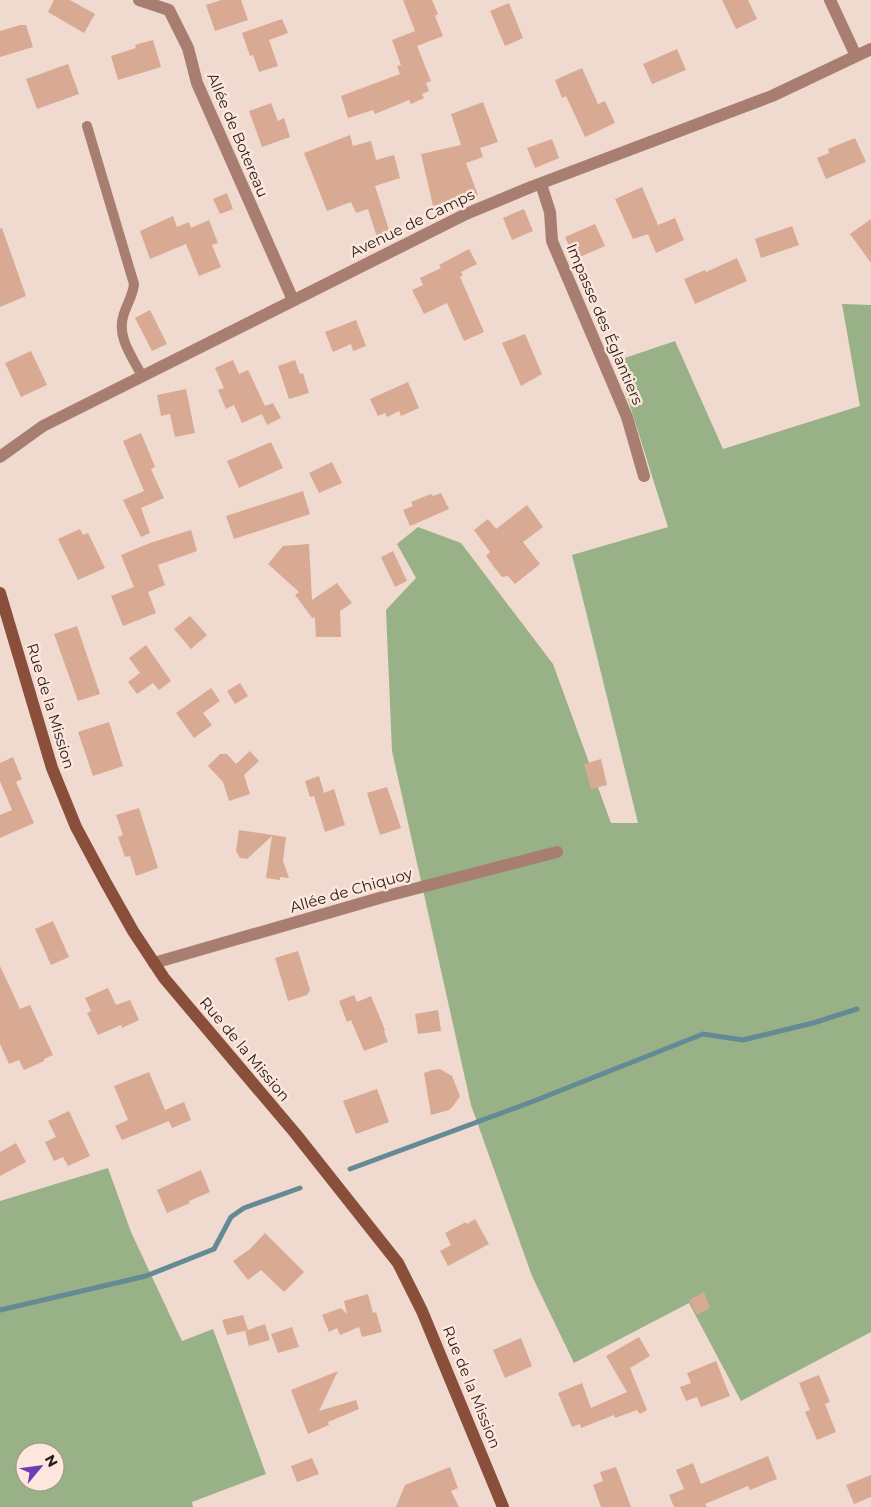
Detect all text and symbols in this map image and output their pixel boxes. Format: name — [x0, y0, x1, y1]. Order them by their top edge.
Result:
street label: Allée de Botereau — [203, 70, 273, 200]
street label: Avenue de Camps — [346, 185, 478, 261]
street label: Impasse des Églantiers — [562, 241, 648, 407]
street label: Rue de la Mission — [23, 641, 79, 771]
street label: Allée de Chiquoy — [288, 863, 415, 917]
street label: Rue de la Mission — [196, 993, 294, 1105]
street label: Rue de la Mission — [439, 1323, 505, 1451]
north arrow — [15, 1442, 65, 1492]
text: N — [41, 1451, 62, 1470]

